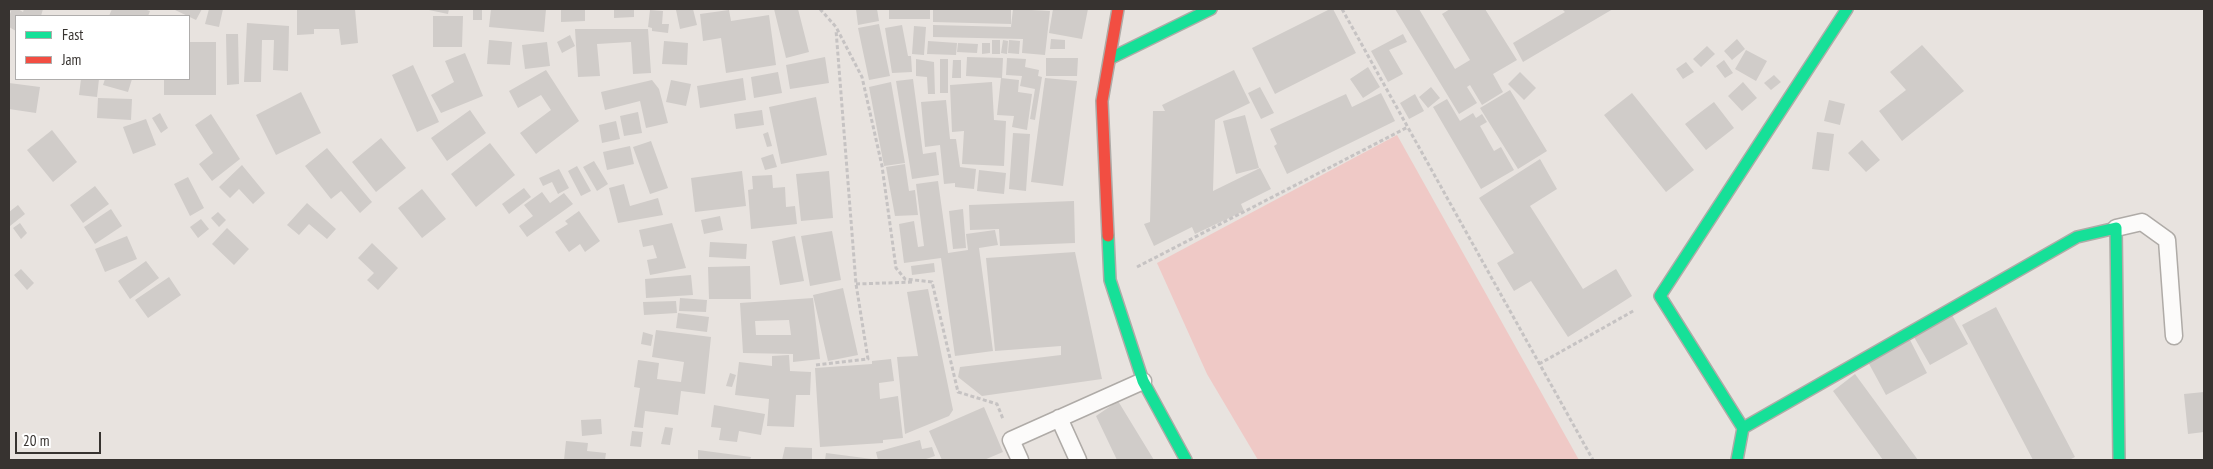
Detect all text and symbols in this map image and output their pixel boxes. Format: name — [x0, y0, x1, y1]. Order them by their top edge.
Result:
legend — [15, 15, 190, 80]
text: Fast — [62, 25, 83, 44]
text: Jam — [62, 50, 81, 69]
scale bar — [18, 422, 104, 454]
text: 20 m — [23, 431, 49, 450]

